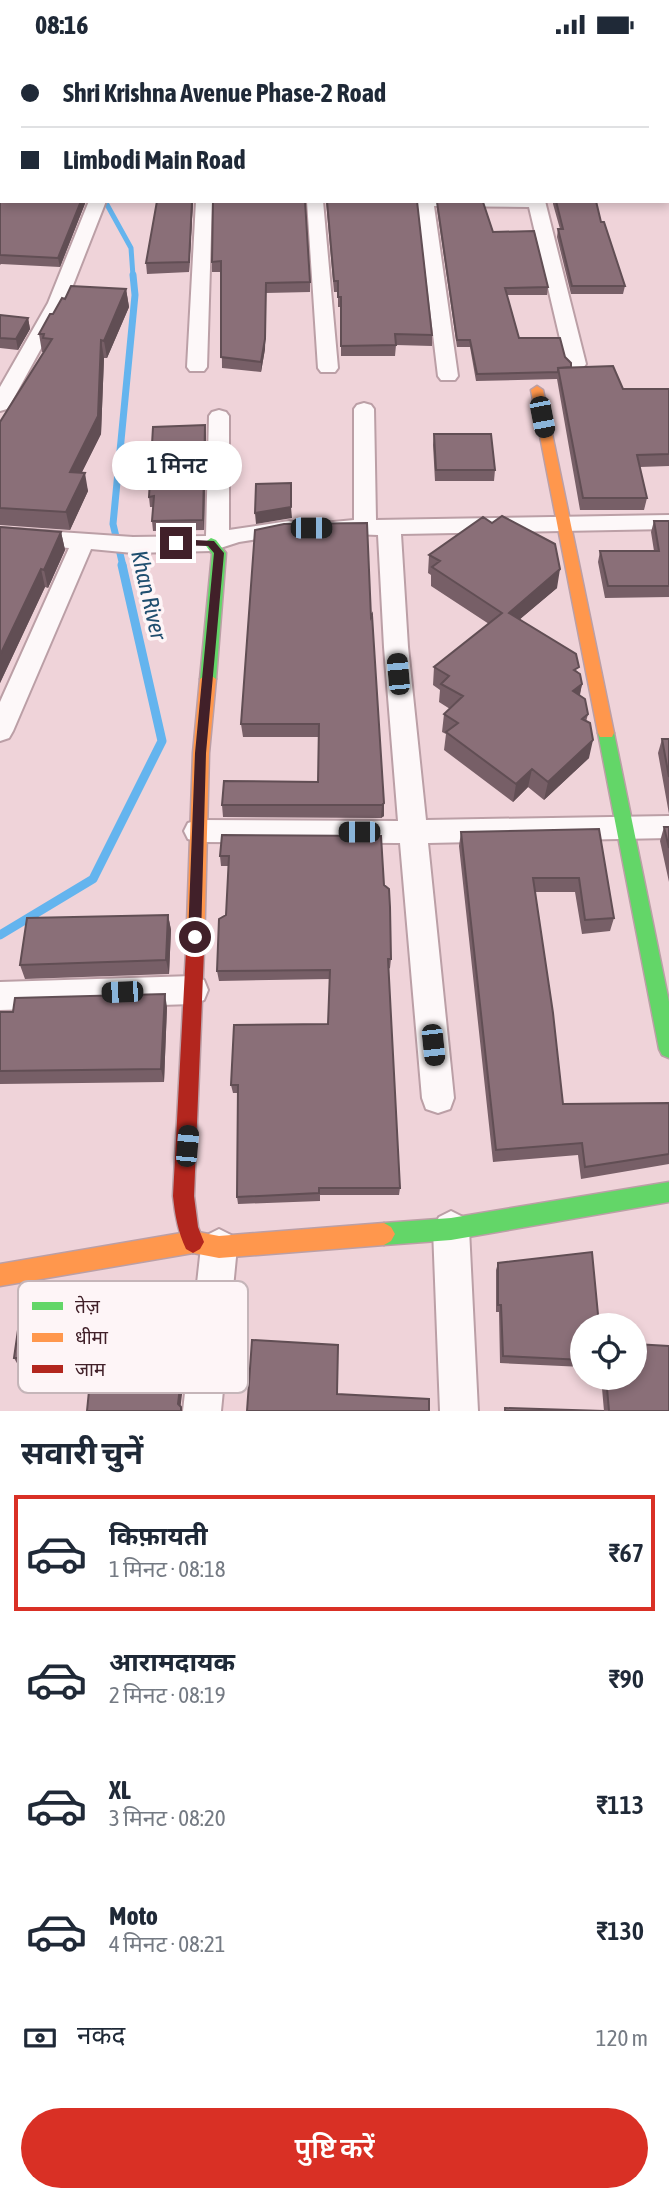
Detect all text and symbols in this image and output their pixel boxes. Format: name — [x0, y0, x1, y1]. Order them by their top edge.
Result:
text: 08:16 — [35, 10, 89, 40]
text: Shri Krishna Avenue Phase-2 Road — [63, 78, 386, 108]
text: Limbodi Main Road — [63, 145, 245, 175]
car — [528, 394, 557, 440]
callout: 1 मिनट — [111, 441, 241, 491]
text: 1 मिनट — [147, 452, 207, 478]
car — [291, 518, 333, 539]
route end — [160, 527, 192, 559]
water label: Khan River — [126, 548, 172, 643]
car — [386, 652, 411, 696]
car — [339, 822, 381, 843]
route start — [179, 921, 211, 953]
car — [101, 981, 144, 1003]
car — [421, 1023, 446, 1067]
car — [175, 1124, 200, 1168]
legend — [18, 1281, 248, 1393]
text: तेज़ — [75, 1295, 101, 1317]
map controls — [570, 1313, 647, 1390]
button: locate — [570, 1313, 647, 1390]
text: धीमा — [75, 1326, 109, 1348]
text: जाम — [75, 1358, 106, 1380]
text: सवारी चुनें — [21, 1434, 143, 1471]
text: किफ़ायती — [109, 1521, 208, 1551]
icon: car — [25, 1522, 88, 1585]
text: ₹67 — [608, 1538, 644, 1568]
text: 1 मिनट · 08:18 — [109, 1556, 226, 1582]
text: आरामदायक — [109, 1647, 235, 1677]
icon: car — [25, 1648, 88, 1711]
text: ₹90 — [608, 1664, 644, 1694]
text: 2 मिनट · 08:19 — [109, 1682, 226, 1708]
icon: car — [25, 1774, 88, 1837]
text: XL — [109, 1775, 131, 1805]
text: ₹113 — [596, 1790, 644, 1820]
text: 3 मिनट · 08:20 — [109, 1805, 226, 1831]
icon: car — [25, 1900, 88, 1963]
text: Moto — [109, 1901, 158, 1931]
text: ₹130 — [596, 1916, 644, 1946]
text: 4 मिनट · 08:21 — [109, 1931, 226, 1957]
icon: cash — [21, 2019, 59, 2057]
text: नकद — [77, 2020, 125, 2050]
text: 120 m — [596, 2025, 648, 2051]
button: पुष्टि करें — [21, 2108, 648, 2188]

